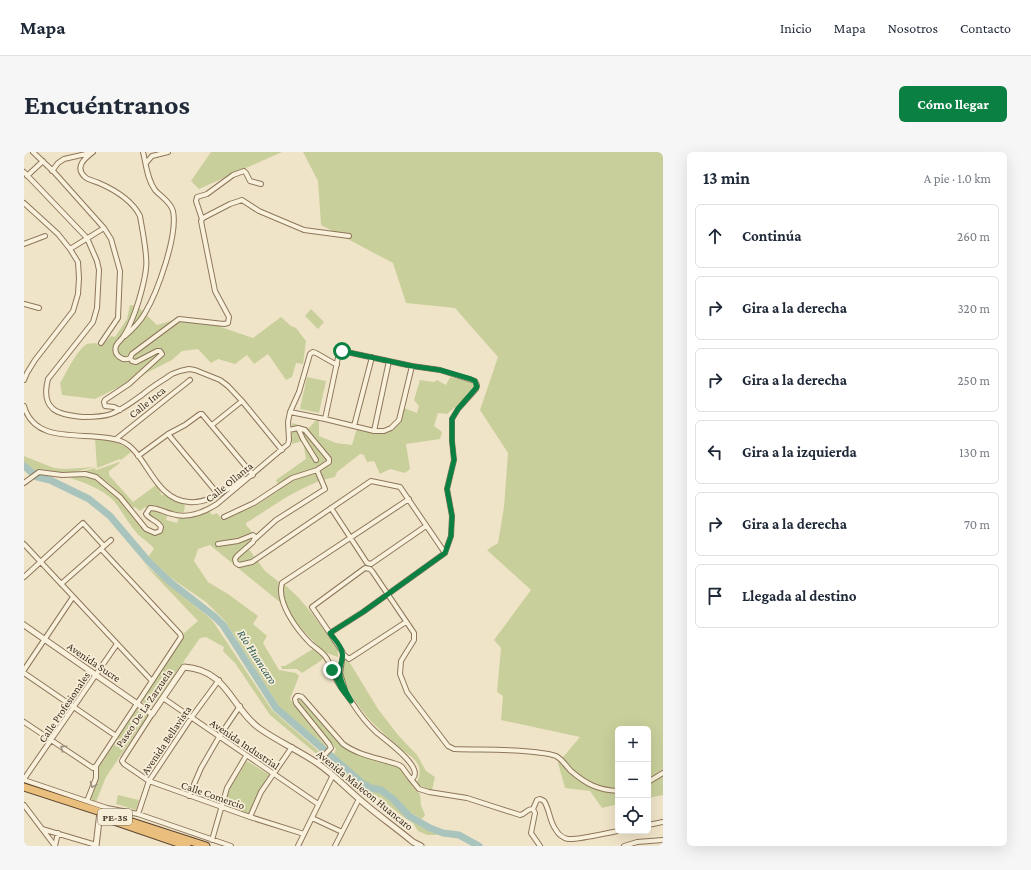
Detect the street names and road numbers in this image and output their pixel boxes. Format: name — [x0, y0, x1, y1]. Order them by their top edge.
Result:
street label: Calle Inca — [126, 384, 168, 420]
street label: Calle Ollanta — [203, 459, 255, 505]
street label: Avenida Sucre — [65, 640, 123, 684]
street label: Paseo De La Zarzuela — [113, 667, 175, 749]
street label: Calle Profesionales — [36, 669, 92, 745]
street label: Avenida Bellavista — [139, 703, 193, 777]
street label: Avenida Industrial — [208, 716, 282, 772]
street label: Avenida Malecon Huancaro — [314, 747, 416, 833]
street label: Calle Comercio — [180, 779, 247, 812]
road number: PE-3S — [98, 809, 132, 825]

